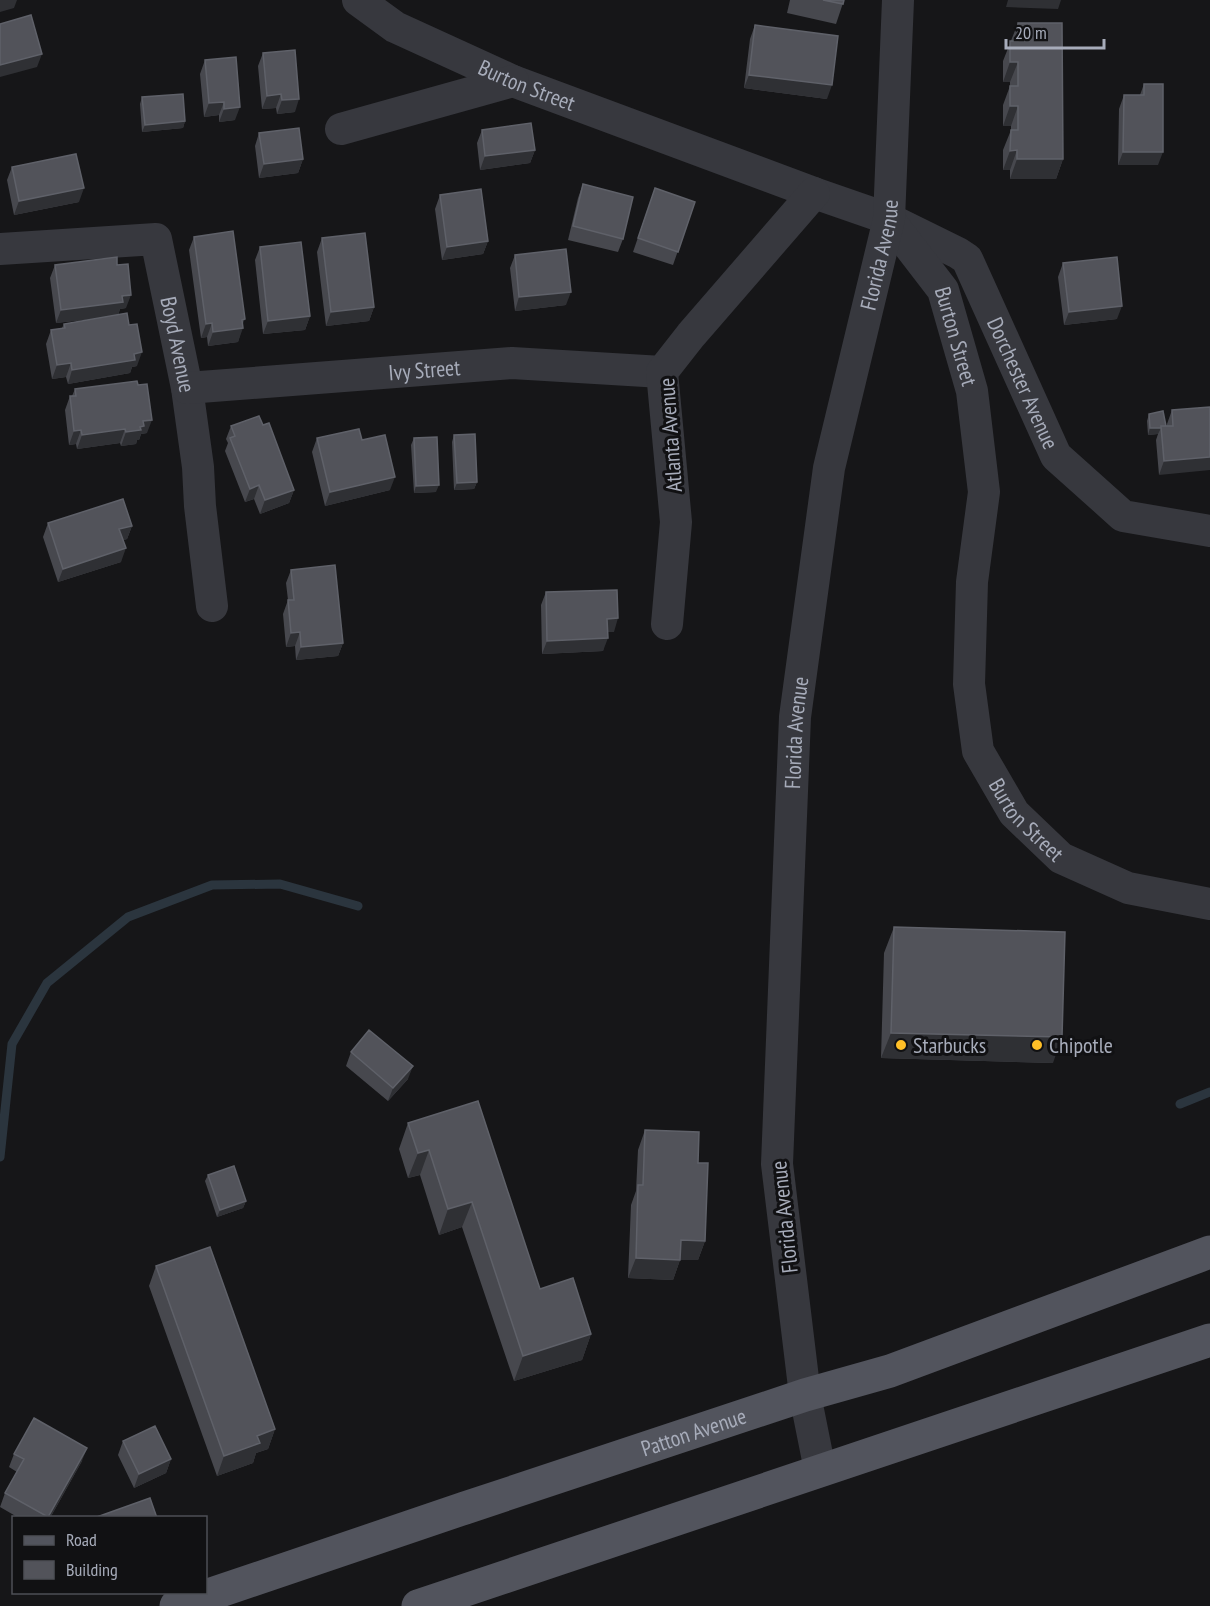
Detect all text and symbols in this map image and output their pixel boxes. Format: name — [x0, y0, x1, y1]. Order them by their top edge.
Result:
scale bar — [1006, 12, 1104, 50]
text: 20 m — [1015, 21, 1047, 44]
street label: Burton Street — [474, 53, 579, 117]
street label: Florida Avenue — [854, 199, 904, 313]
street label: Burton Street — [929, 283, 984, 389]
street label: Boyd Avenue — [154, 294, 202, 395]
street label: Dorchester Avenue — [981, 313, 1065, 454]
street label: Ivy Street — [387, 353, 461, 386]
street label: Atlanta Avenue — [652, 377, 688, 493]
street label: Florida Avenue — [778, 675, 814, 789]
street label: Burton Street — [983, 773, 1070, 867]
place label: Starbucks — [913, 1031, 986, 1059]
place label: Chipotle — [1049, 1031, 1113, 1059]
marker: Starbucks — [894, 1038, 908, 1052]
marker: Chipotle — [1030, 1038, 1044, 1052]
street label: Florida Avenue — [764, 1160, 804, 1274]
street label: Patton Avenue — [637, 1402, 750, 1463]
legend — [12, 1516, 207, 1594]
text: Road — [66, 1528, 97, 1551]
text: Building — [66, 1558, 118, 1581]

